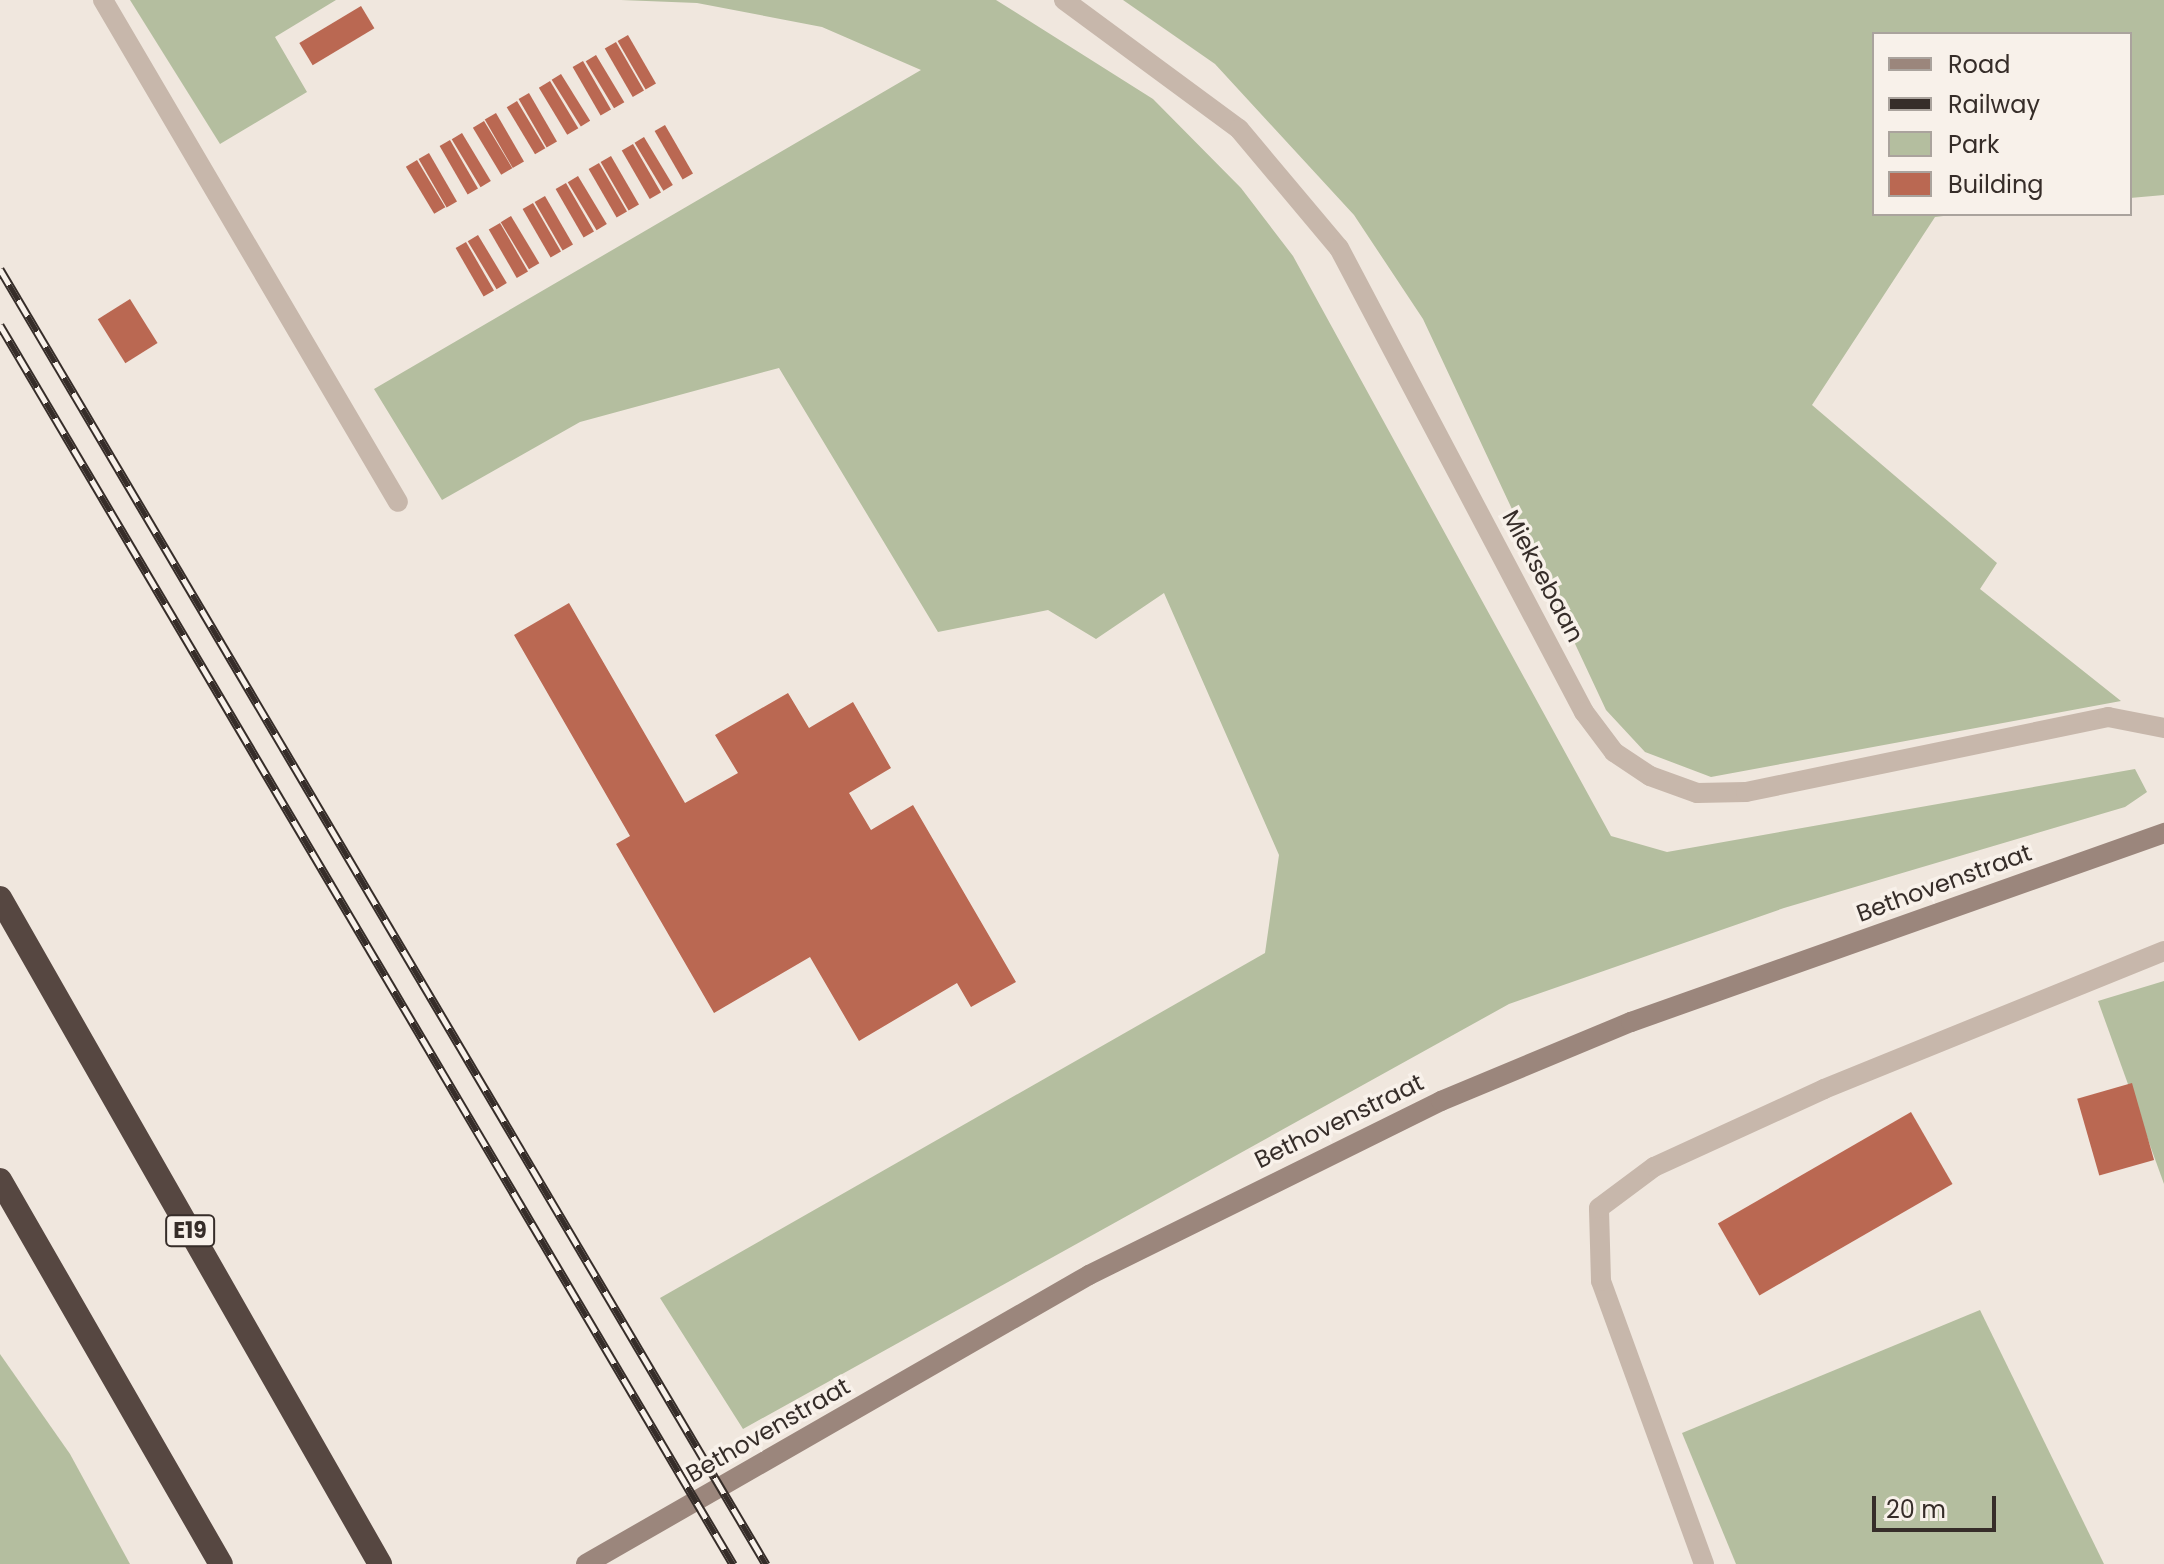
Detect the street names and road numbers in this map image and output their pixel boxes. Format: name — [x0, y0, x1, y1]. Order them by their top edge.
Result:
street label: Mieksebaan — [1496, 505, 1590, 647]
street label: Bethovenstraat — [1853, 838, 2035, 928]
street label: Bethovenstraat — [1250, 1068, 1428, 1174]
road number: E19 — [164, 1213, 216, 1249]
street label: Bethovenstraat — [681, 1371, 855, 1489]

